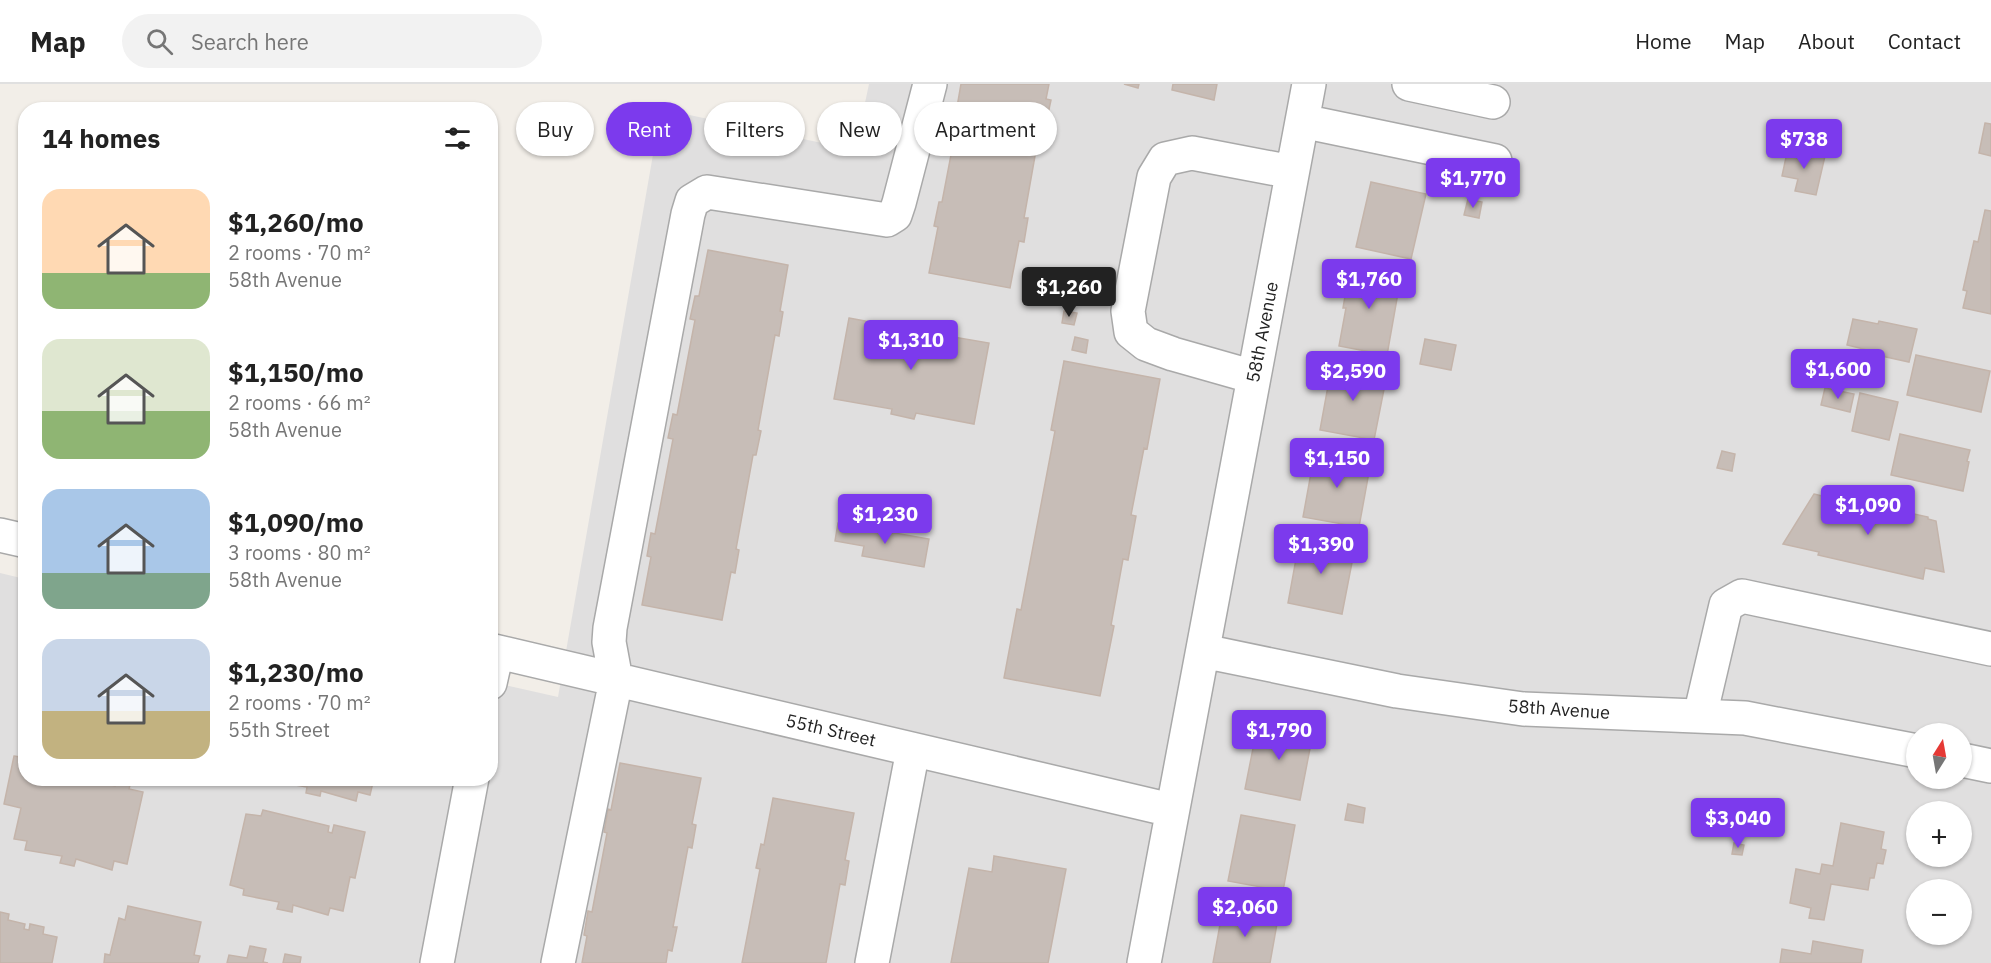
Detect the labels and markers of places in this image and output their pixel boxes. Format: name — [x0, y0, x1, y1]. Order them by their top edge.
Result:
pin: $738 — [1768, 119, 1840, 170]
pin: $1,770 — [1424, 158, 1522, 209]
pin: $1,760 — [1320, 259, 1418, 310]
pin: $1,260 — [1020, 267, 1118, 318]
pin: $1,310 — [862, 320, 960, 371]
pin: $1,600 — [1789, 349, 1887, 400]
pin: $2,590 — [1304, 351, 1402, 402]
pin: $1,150 — [1288, 438, 1386, 489]
pin: $1,090 — [1819, 485, 1917, 536]
pin: $1,230 — [836, 494, 934, 545]
pin: $1,390 — [1272, 524, 1370, 575]
pin: $1,790 — [1230, 710, 1328, 761]
pin: $3,040 — [1689, 798, 1787, 849]
pin: $2,060 — [1196, 887, 1294, 938]

